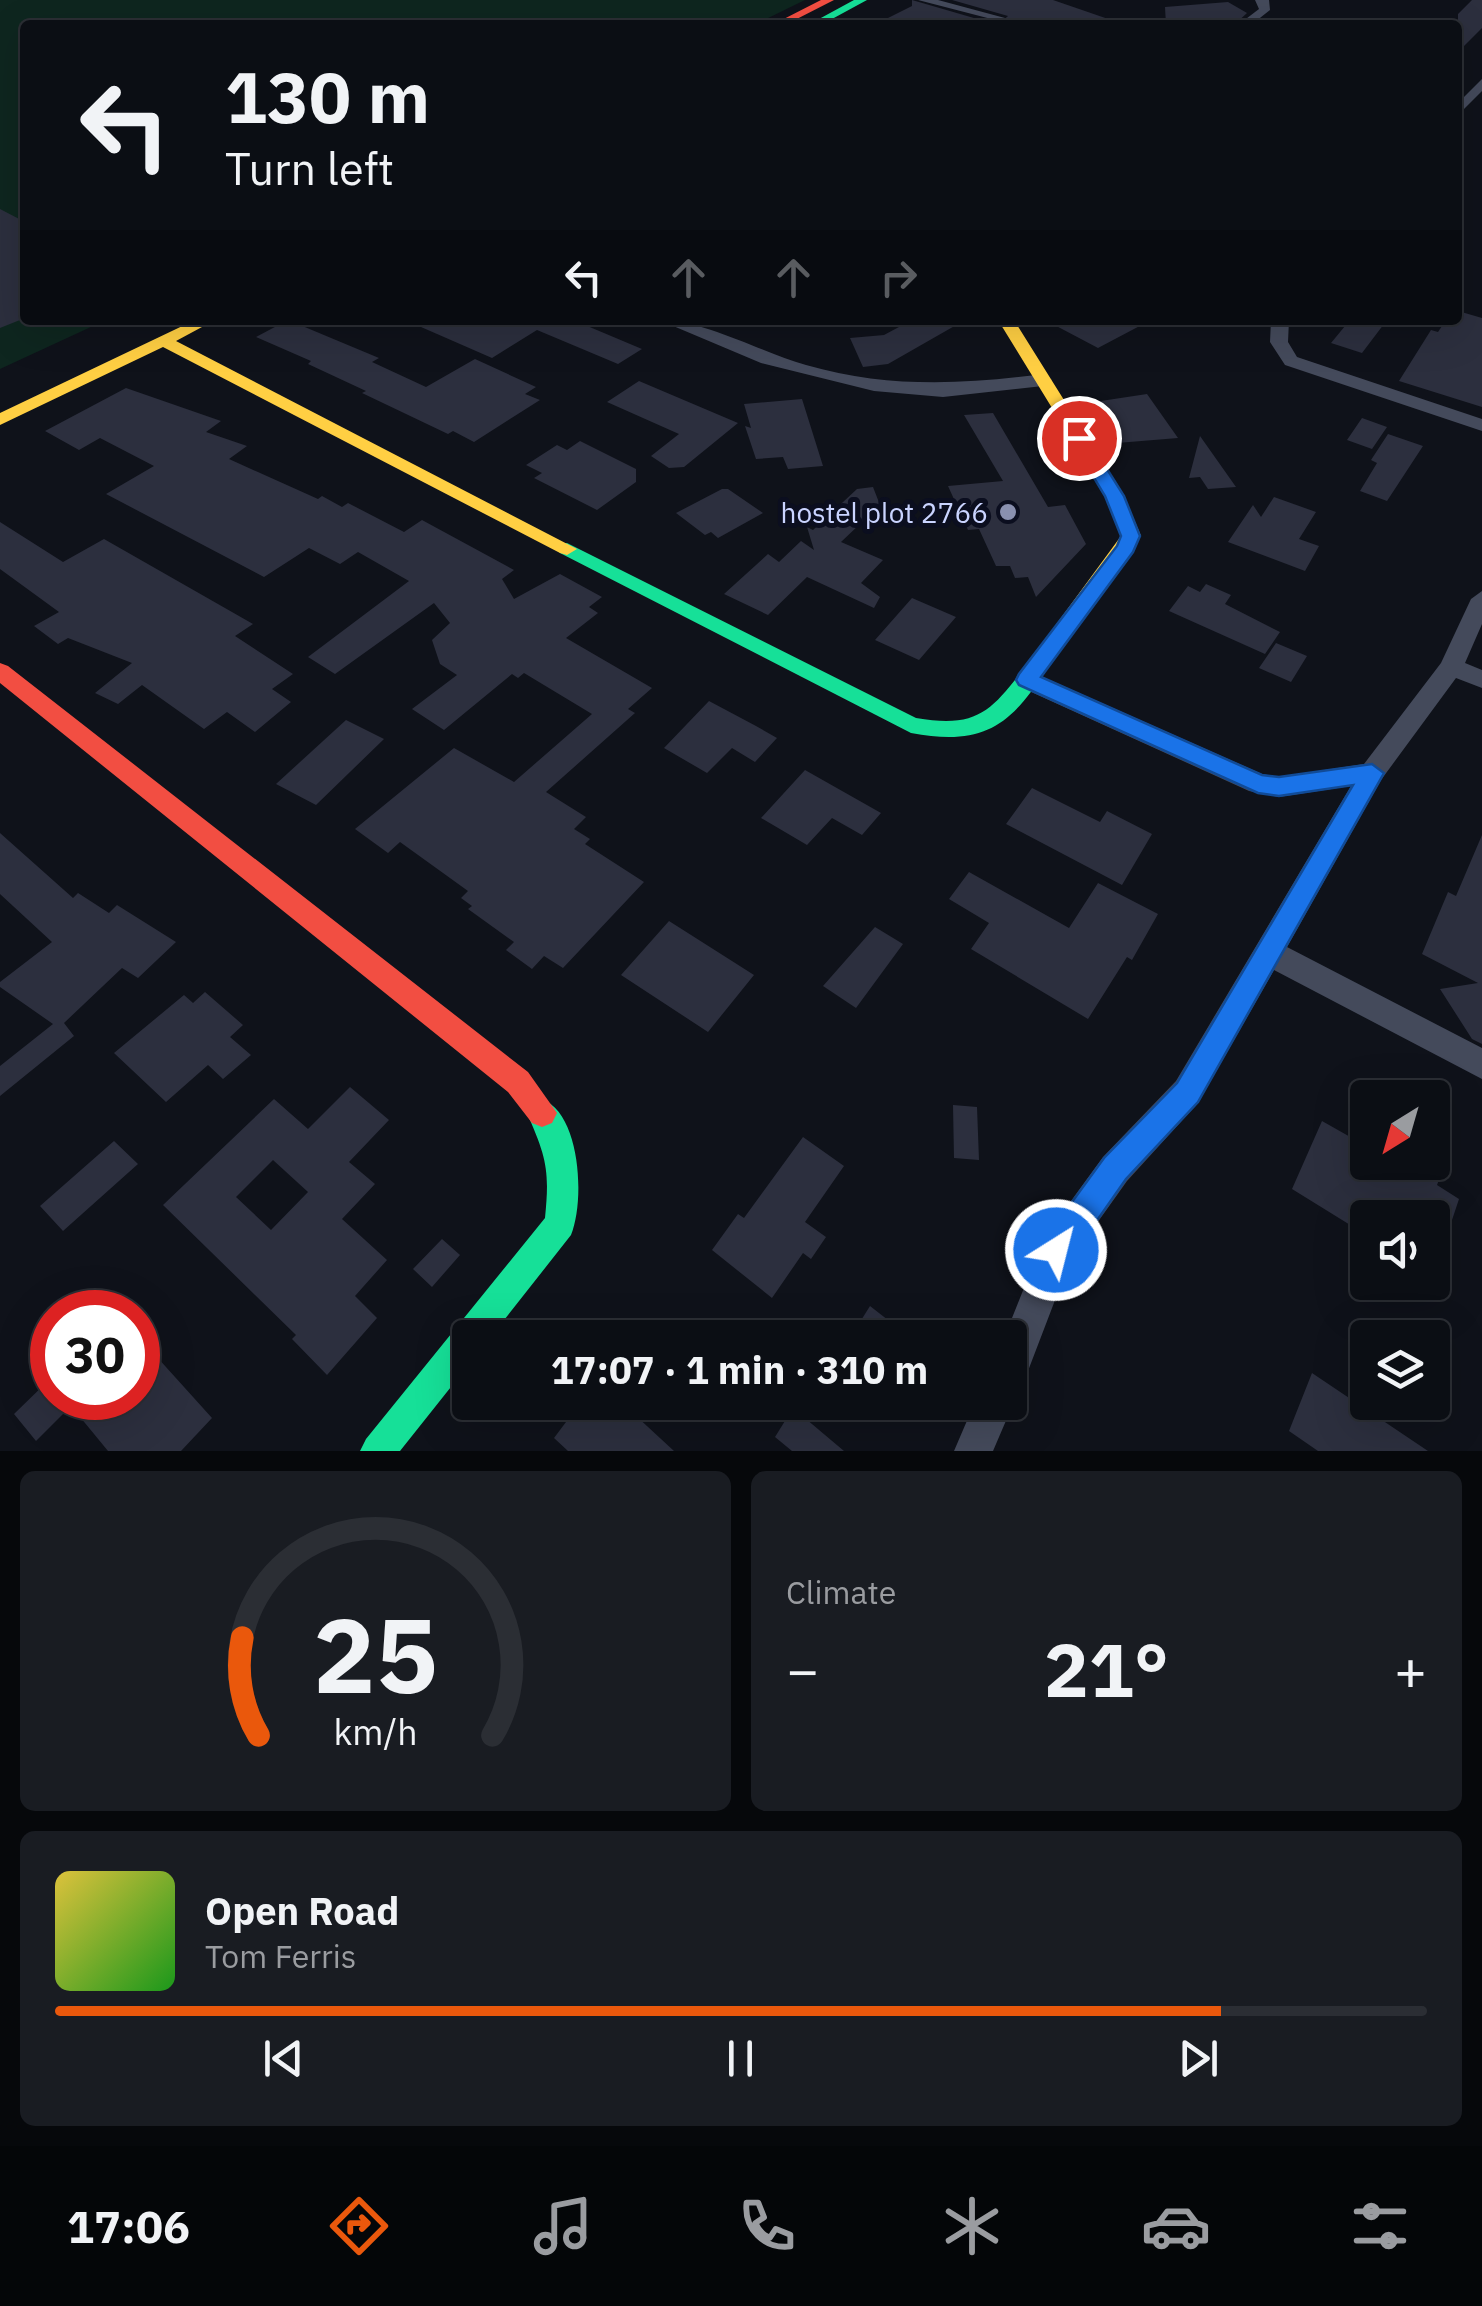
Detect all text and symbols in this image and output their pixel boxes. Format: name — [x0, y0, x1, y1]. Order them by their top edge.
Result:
text: 130 m — [225, 51, 430, 142]
icon: left — [60, 60, 190, 190]
text: Turn left — [225, 139, 394, 197]
icon: left — [556, 250, 611, 305]
icon: ahead — [661, 250, 716, 305]
icon: ahead — [766, 250, 821, 305]
icon: right — [871, 250, 926, 305]
pin — [1037, 396, 1122, 481]
icon: arrive — [1052, 411, 1107, 466]
place label: hostel plot 2766 — [780, 494, 988, 531]
marker: hostel plot 2766 — [997, 501, 1019, 523]
north arrow — [1350, 1080, 1450, 1180]
map controls — [1350, 1080, 1450, 1420]
position arrow — [1004, 1198, 1108, 1302]
button: sound — [1350, 1200, 1450, 1300]
speed limit sign: 30 — [30, 1290, 160, 1420]
button: layers — [1350, 1320, 1450, 1420]
text: 17:07 · 1 min · 310 m — [551, 1345, 928, 1394]
text: Climate — [786, 1571, 896, 1613]
text: 25 — [313, 1586, 438, 1722]
text: 21° — [1044, 1620, 1169, 1718]
text: − — [786, 1634, 819, 1705]
text: + — [1394, 1634, 1427, 1705]
text: km/h — [333, 1708, 418, 1755]
text: Open Road — [205, 1886, 399, 1935]
text: Tom Ferris — [205, 1935, 356, 1977]
icon: previous — [256, 2031, 311, 2086]
icon: pause — [713, 2031, 768, 2086]
icon: next — [1171, 2031, 1226, 2086]
icon: directions — [324, 2191, 394, 2261]
icon: music — [528, 2191, 598, 2261]
icon: phone — [732, 2191, 802, 2261]
icon: climate — [937, 2191, 1007, 2261]
icon: car — [1141, 2191, 1211, 2261]
icon: filters — [1345, 2191, 1415, 2261]
text: 17:06 — [67, 2197, 190, 2255]

